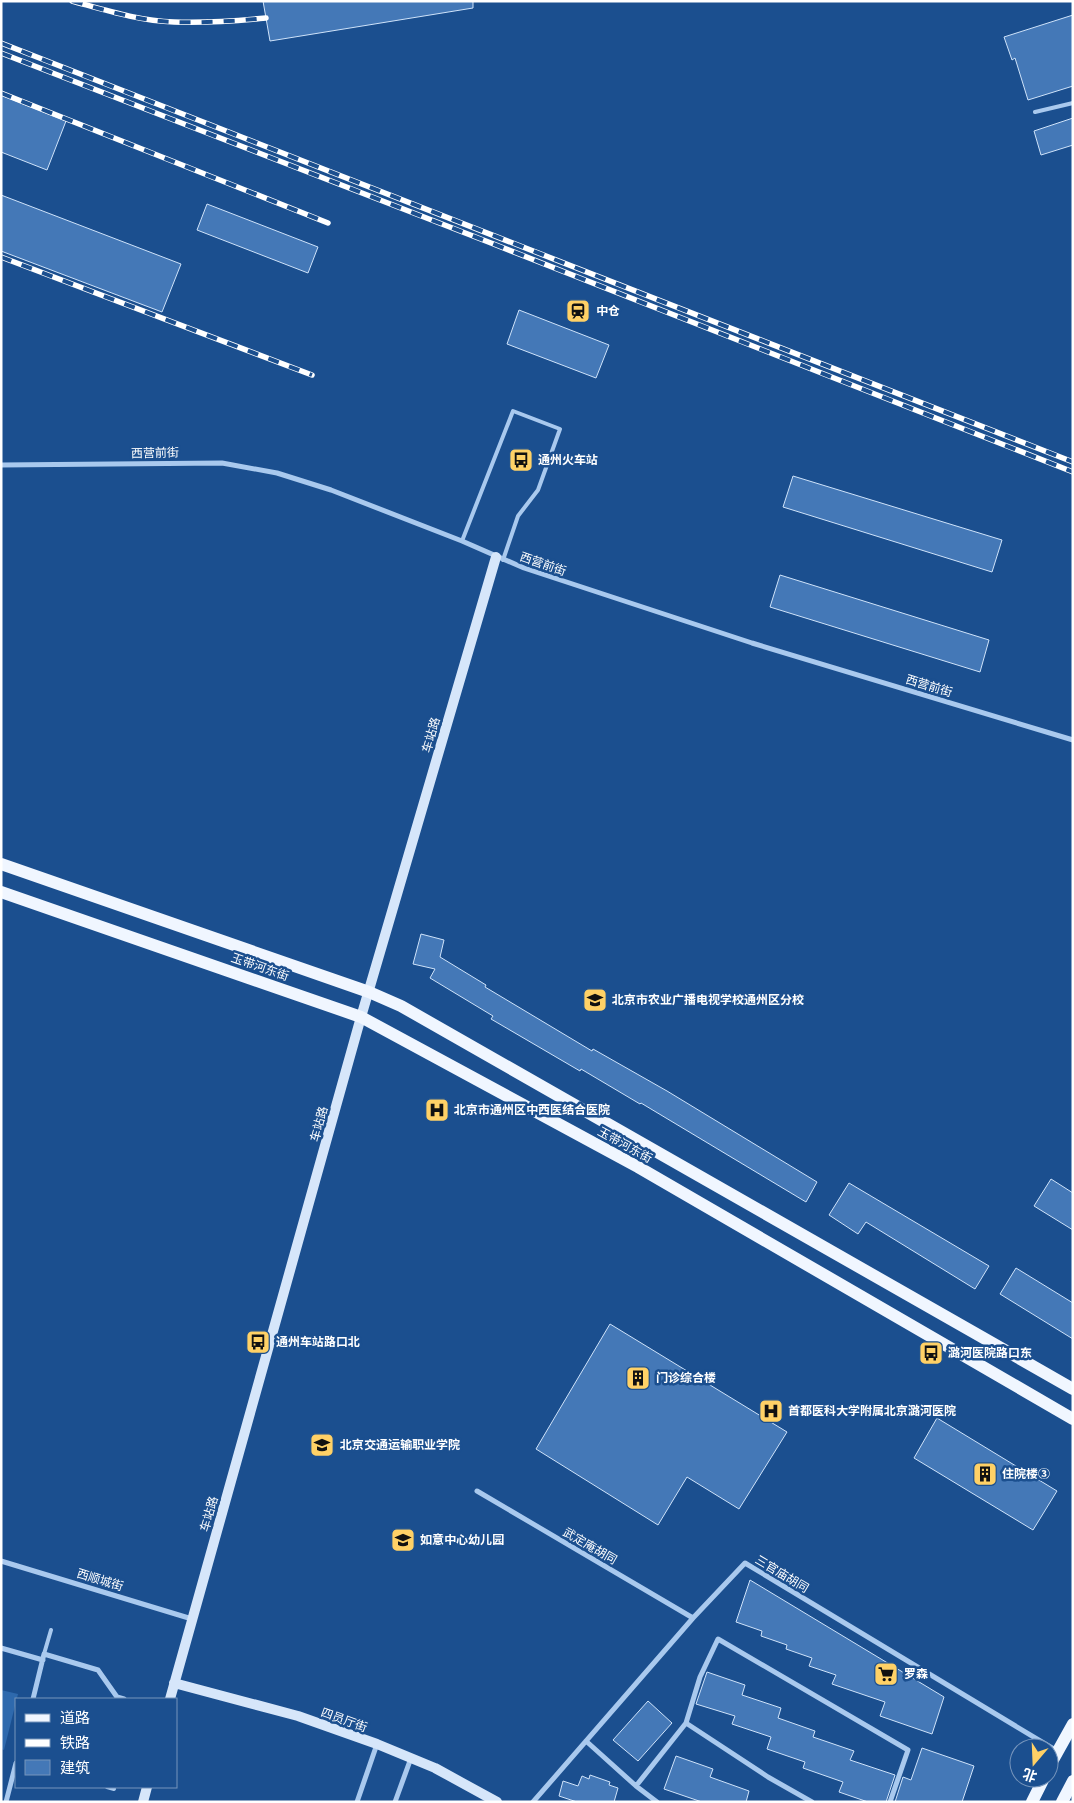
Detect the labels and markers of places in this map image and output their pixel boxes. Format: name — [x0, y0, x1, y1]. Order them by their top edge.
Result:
station icon: 中仓 — [565, 298, 591, 324]
place label: 中仓 — [596, 303, 620, 318]
bus stop icon: 通州火车站 — [508, 447, 534, 473]
place label: 通州火车站 — [538, 452, 598, 467]
school or university icon: 北京市农业广播电视学校通州区分校 — [582, 987, 608, 1013]
place label: 北京市农业广播电视学校通州区分校 — [612, 992, 804, 1007]
hospital icon: 北京市通州区中西医结合医院 — [424, 1097, 450, 1123]
place label: 北京市通州区中西医结合医院 — [454, 1102, 610, 1117]
bus stop icon: 通州车站路口北 — [245, 1329, 271, 1355]
place label: 通州车站路口北 — [276, 1334, 360, 1349]
bus stop icon: 潞河医院路口东 — [918, 1340, 944, 1366]
place label: 潞河医院路口东 — [948, 1345, 1032, 1360]
building icon: 门诊综合楼 — [625, 1365, 651, 1391]
place label: 门诊综合楼 — [656, 1370, 716, 1385]
hospital icon: 首都医科大学附属北京潞河医院 — [758, 1398, 784, 1424]
place label: 首都医科大学附属北京潞河医院 — [788, 1403, 956, 1418]
school or university icon: 北京交通运输职业学院 — [309, 1432, 335, 1458]
place label: 北京交通运输职业学院 — [340, 1437, 460, 1452]
building icon: 住院楼③ — [972, 1461, 998, 1487]
place label: 住院楼③ — [1002, 1466, 1050, 1481]
school or university icon: 如意中心幼儿园 — [390, 1527, 416, 1553]
place label: 如意中心幼儿园 — [420, 1532, 504, 1547]
supermarket icon: 罗森 — [873, 1661, 899, 1687]
place label: 罗森 — [904, 1666, 928, 1681]

